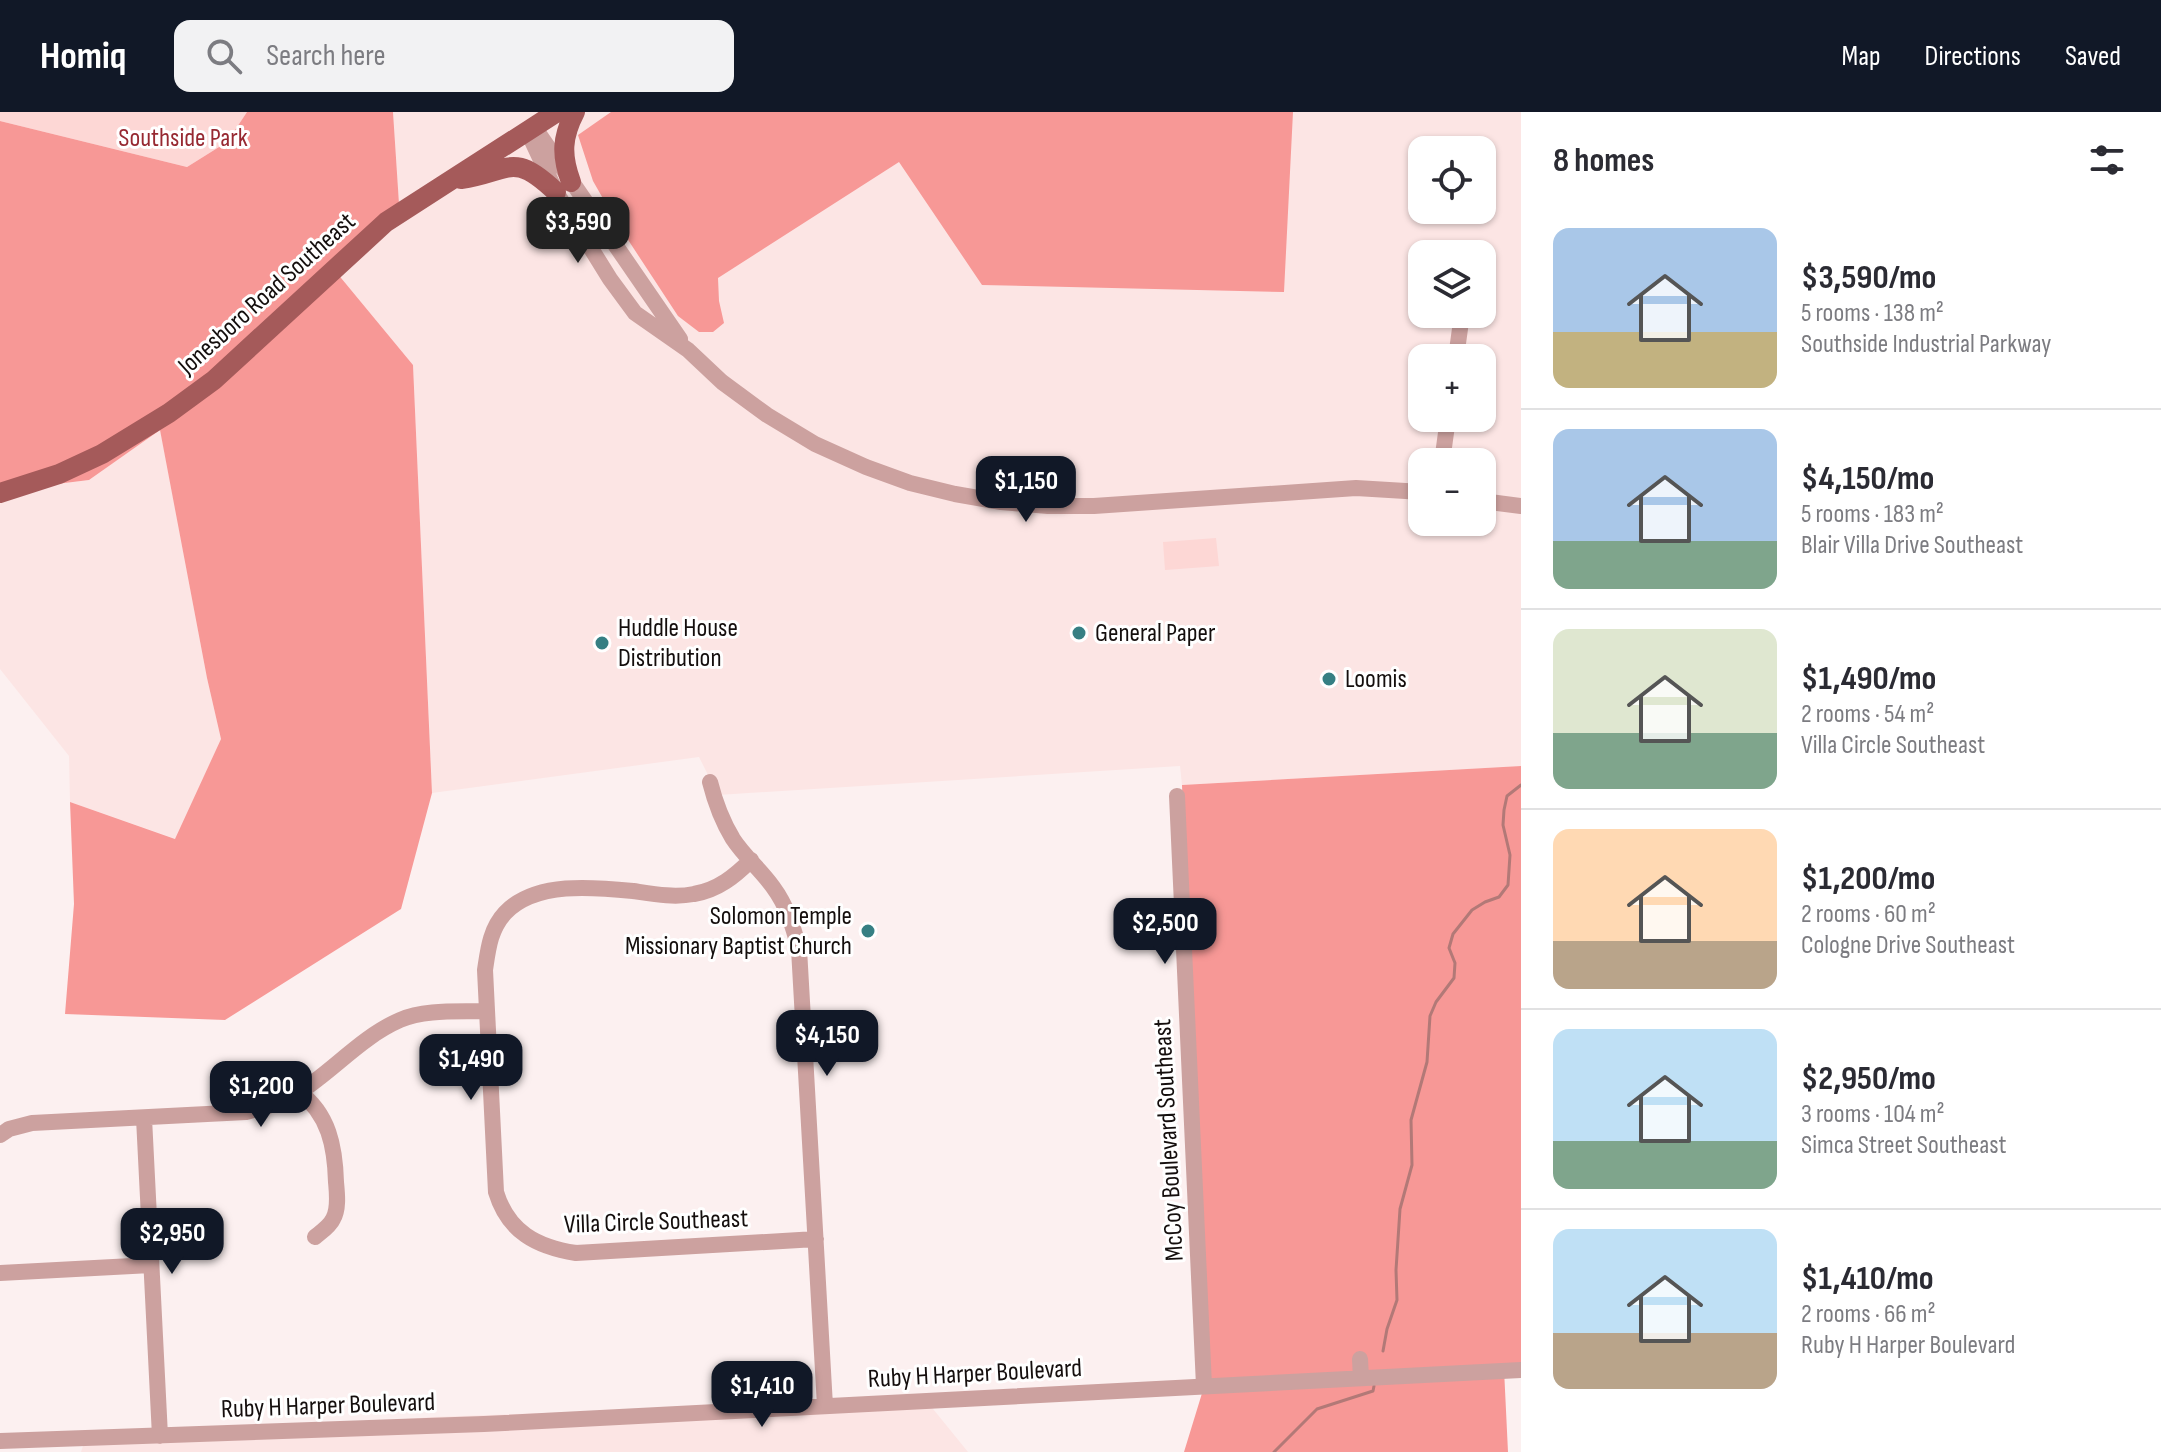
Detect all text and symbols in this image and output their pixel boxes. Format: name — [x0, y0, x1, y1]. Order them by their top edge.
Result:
search box — [174, 20, 734, 92]
text: Homiq — [40, 34, 126, 79]
icon: search — [202, 34, 246, 78]
text: Search here — [266, 38, 386, 74]
text: Map — [1842, 40, 1881, 73]
text: Directions — [1925, 40, 2021, 73]
text: Saved — [2065, 40, 2121, 73]
park label: Southside Park — [118, 123, 248, 154]
map controls — [1408, 136, 1496, 536]
button: locate — [1408, 136, 1496, 224]
icon: filters — [2085, 138, 2129, 182]
text: 8 homes — [1553, 140, 1654, 181]
pin: $3,590 — [513, 197, 643, 265]
street label: Jonesboro Road Southeast — [171, 206, 362, 382]
text: $3,590 — [544, 207, 612, 238]
button: layers — [1408, 240, 1496, 328]
text: $3,590/mo — [1801, 257, 1936, 298]
icon: home — [1617, 260, 1713, 356]
text: 5 rooms · 138 m² — [1801, 298, 1944, 329]
text: Southside Industrial Parkway — [1801, 329, 2051, 360]
button: + — [1408, 344, 1496, 432]
button: − — [1408, 448, 1496, 536]
pin: $1,150 — [961, 456, 1091, 524]
text: $4,150/mo — [1801, 458, 1934, 499]
icon: home — [1617, 461, 1713, 557]
text: $1,150 — [994, 466, 1058, 497]
text: 5 rooms · 183 m² — [1801, 499, 1944, 530]
text: Blair Villa Drive Southeast — [1801, 530, 2023, 561]
place label: Huddle House Distribution — [618, 613, 738, 674]
place label: General Paper — [1095, 618, 1216, 649]
marker: General Paper — [1070, 624, 1088, 642]
marker: Huddle House Distribution — [593, 634, 611, 652]
text: $1,490/mo — [1801, 658, 1936, 699]
icon: home — [1617, 661, 1713, 757]
place label: Loomis — [1345, 664, 1407, 695]
marker: Loomis — [1320, 670, 1338, 688]
text: 2 rooms · 54 m² — [1801, 699, 1934, 730]
text: Villa Circle Southeast — [1801, 730, 1985, 761]
text: $1,200/mo — [1801, 858, 1935, 899]
icon: home — [1617, 861, 1713, 957]
pin: $2,500 — [1100, 898, 1230, 966]
text: 2 rooms · 60 m² — [1801, 899, 1936, 930]
place label: Solomon Temple Missionary Baptist Church — [625, 901, 852, 962]
text: $2,500 — [1131, 908, 1199, 939]
marker: Solomon Temple Missionary Baptist Church — [859, 922, 877, 940]
text: Cologne Drive Southeast — [1801, 930, 2015, 961]
pin: $4,150 — [762, 1010, 892, 1078]
street label: McCoy Boulevard Southeast — [1147, 1018, 1191, 1262]
text: $4,150 — [794, 1020, 860, 1051]
pin: $1,490 — [406, 1034, 536, 1102]
text: $1,490 — [437, 1044, 505, 1075]
text: $2,950/mo — [1801, 1058, 1936, 1099]
pin: $1,200 — [196, 1061, 326, 1129]
icon: home — [1617, 1061, 1713, 1157]
text: $1,200 — [228, 1071, 294, 1102]
text: 3 rooms · 104 m² — [1801, 1099, 1945, 1130]
text: Simca Street Southeast — [1801, 1130, 2006, 1161]
street label: Villa Circle Southeast — [563, 1203, 749, 1241]
pin: $2,950 — [107, 1208, 237, 1276]
text: $2,950 — [139, 1218, 205, 1249]
text: $1,410/mo — [1801, 1258, 1934, 1299]
icon: home — [1617, 1261, 1713, 1357]
text: 2 rooms · 66 m² — [1801, 1299, 1936, 1330]
text: Ruby H Harper Boulevard — [1801, 1330, 2015, 1361]
street label: Ruby H Harper Boulevard — [867, 1353, 1083, 1395]
pin: $1,410 — [697, 1361, 827, 1429]
text: $1,410 — [729, 1371, 795, 1402]
street label: Ruby H Harper Boulevard — [220, 1387, 436, 1425]

